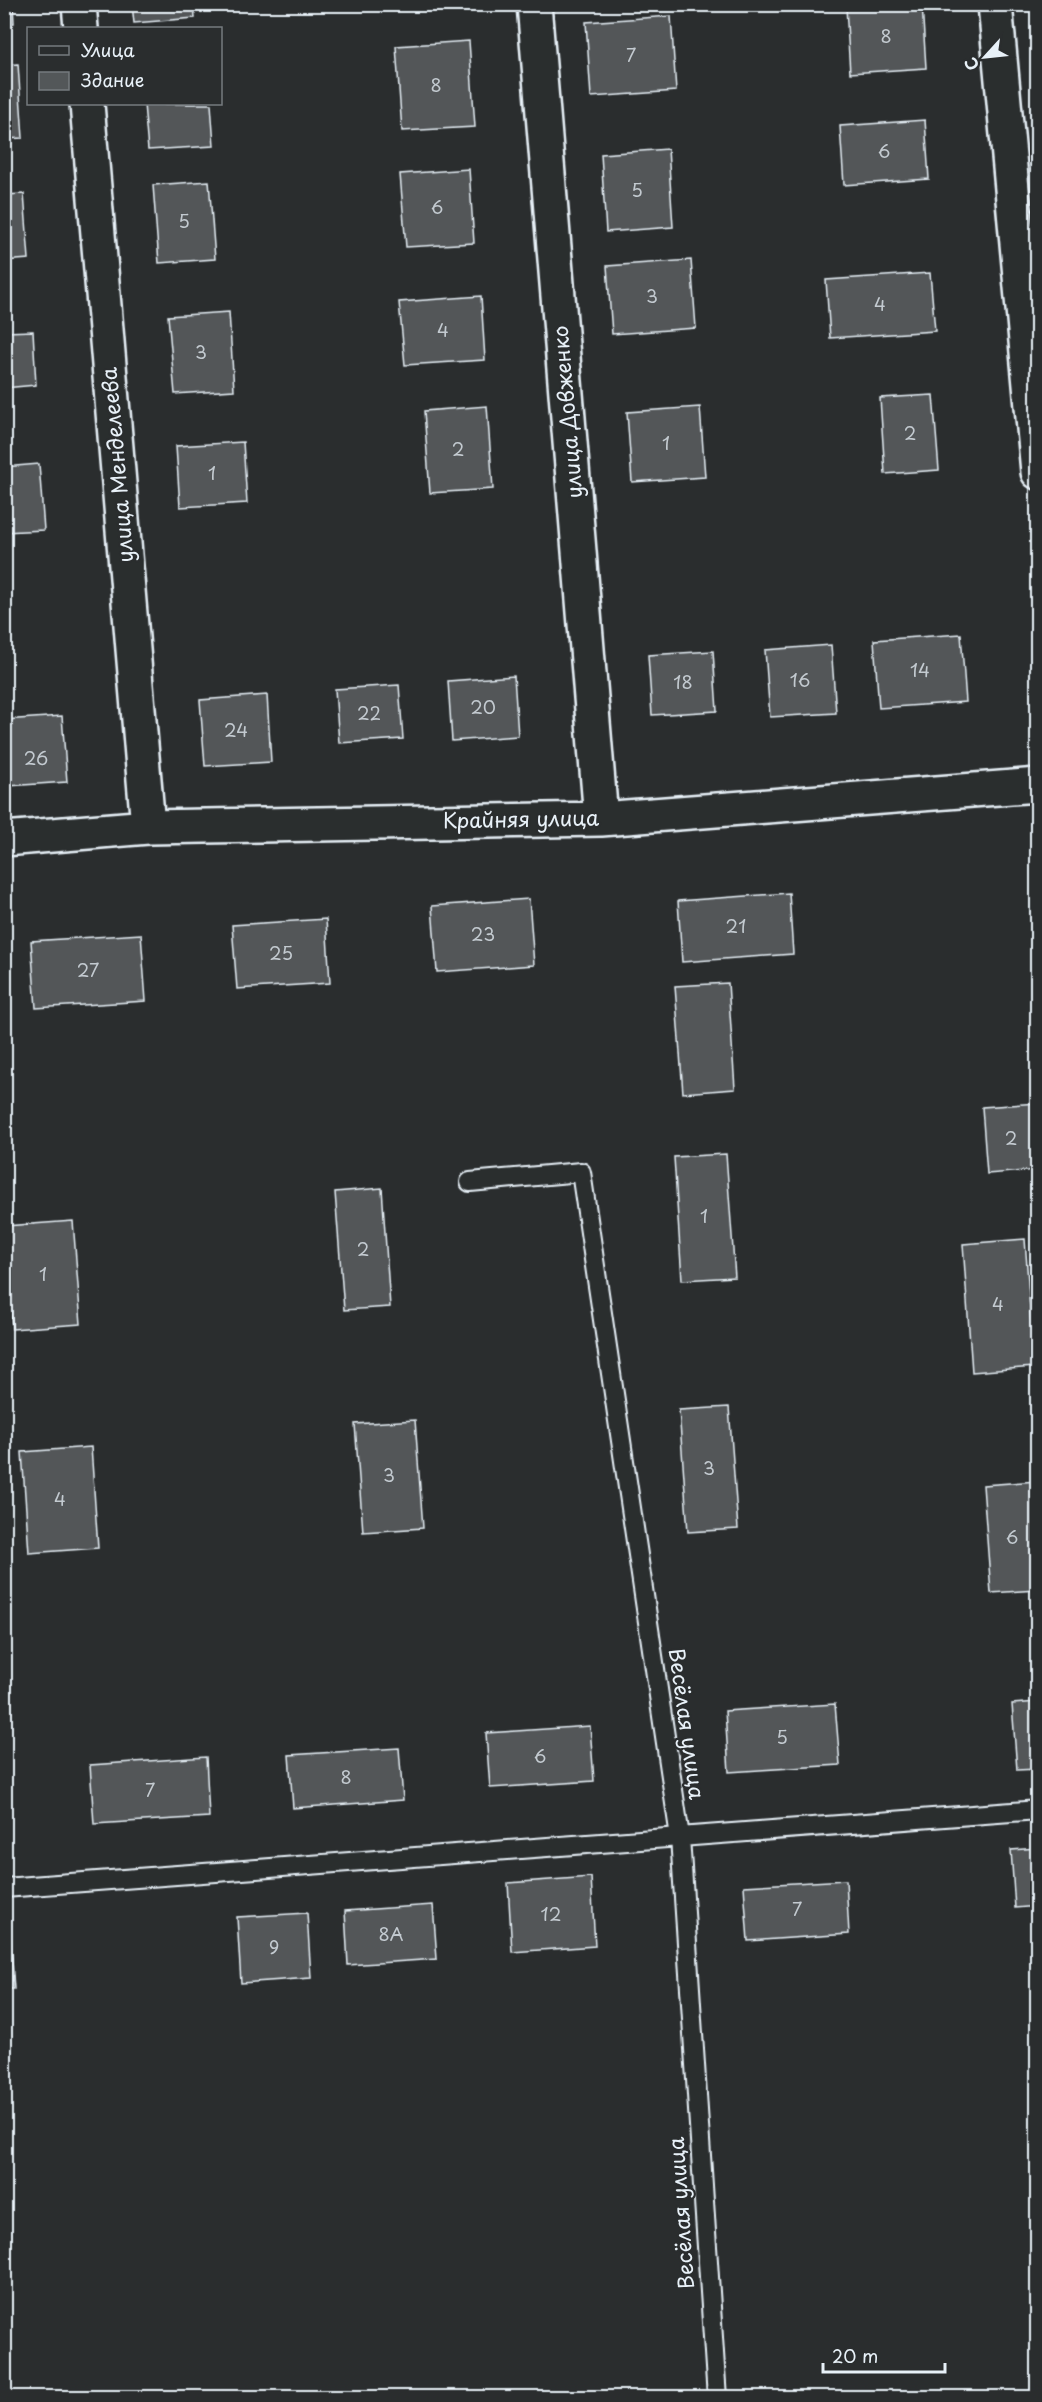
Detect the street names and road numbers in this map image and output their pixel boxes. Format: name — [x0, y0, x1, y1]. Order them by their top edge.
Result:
street label: улица Довженко — [543, 324, 590, 500]
street label: улица Менделеева — [92, 366, 140, 564]
street label: Крайняя улица — [443, 801, 600, 835]
street label: Весёлая улица — [662, 1646, 715, 1802]
street label: Весёлая улица — [659, 2135, 701, 2290]

